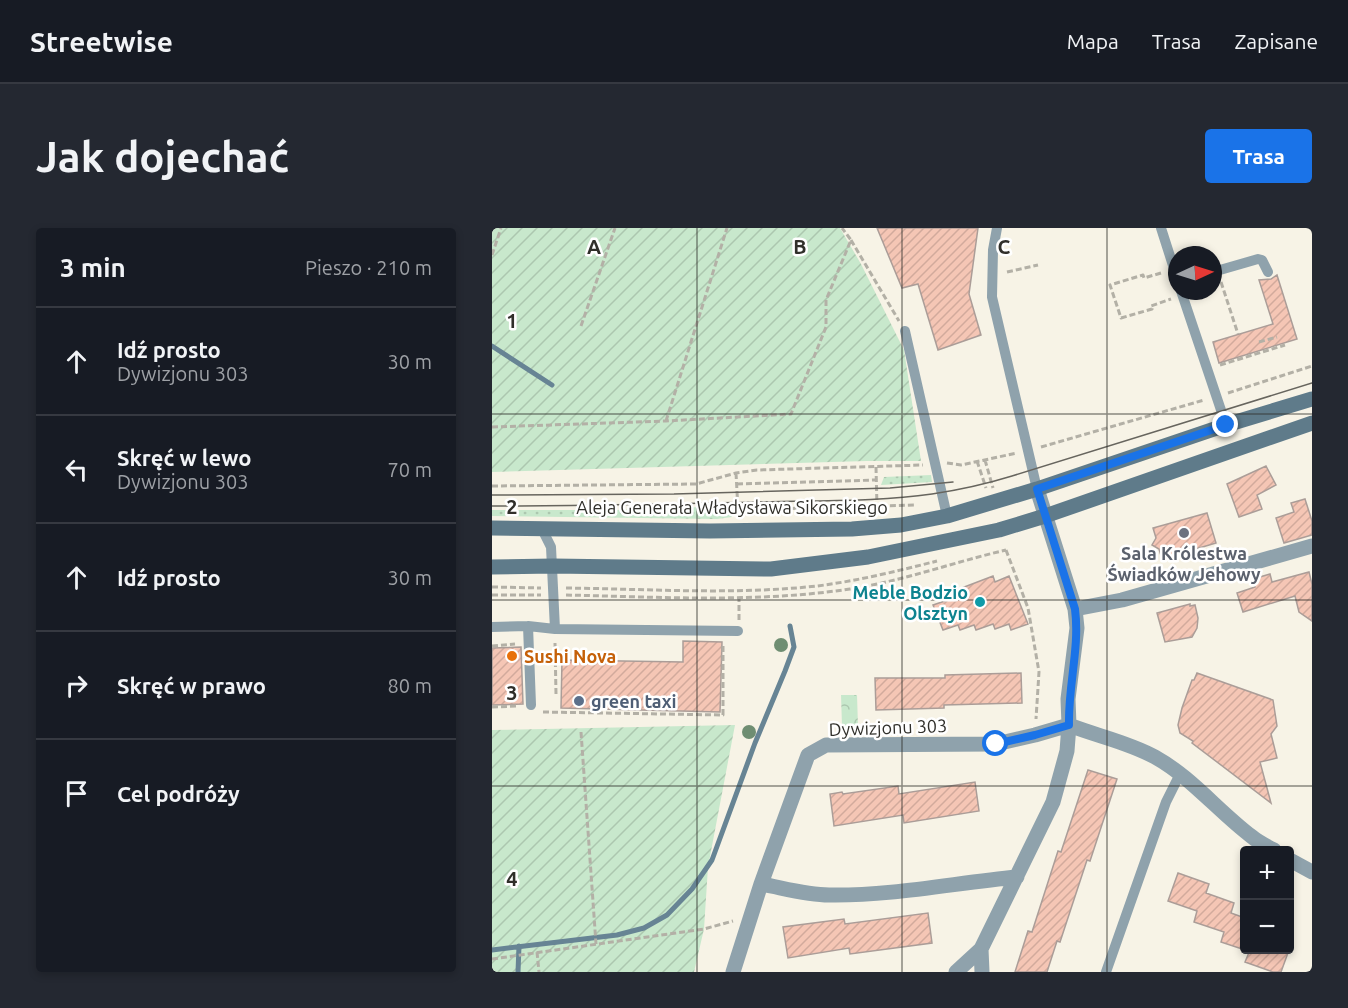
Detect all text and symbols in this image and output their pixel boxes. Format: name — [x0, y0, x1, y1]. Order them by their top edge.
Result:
text: Streetwise — [30, 26, 173, 57]
text: Mapa — [1067, 29, 1119, 53]
text: Trasa — [1152, 29, 1201, 53]
text: Zapisane — [1234, 29, 1318, 53]
button: Trasa — [1205, 129, 1312, 183]
text: Jak dojechać — [36, 133, 289, 180]
text: A — [587, 235, 601, 258]
text: B — [793, 235, 807, 258]
text: C — [998, 235, 1011, 258]
north arrow — [1168, 246, 1222, 300]
text: 3 min — [60, 253, 126, 282]
text: Pieszo · 210 m — [305, 256, 432, 279]
text: 1 — [506, 309, 518, 332]
text: Idź prosto — [117, 337, 221, 362]
icon: ahead — [60, 345, 93, 378]
text: 30 m — [388, 350, 432, 373]
text: Dywizjonu 303 — [117, 362, 248, 385]
route end — [1212, 411, 1238, 437]
text: Skręć w lewo — [117, 445, 251, 470]
icon: left — [60, 453, 93, 486]
text: 70 m — [388, 458, 432, 481]
text: Dywizjonu 303 — [117, 470, 248, 493]
text: 2 — [506, 495, 518, 518]
street label: Aleja Generała Władysława Sikorskiego — [576, 497, 888, 517]
marker: Sala Królestwa Świadków Jehowy — [1177, 526, 1191, 540]
place label: Sala Królestwa Świadków Jehowy — [1107, 543, 1261, 584]
icon: ahead — [60, 561, 93, 594]
text: Idź prosto — [117, 565, 221, 590]
text: 30 m — [388, 566, 432, 589]
place label: Meble Bodzio Olsztyn — [853, 582, 968, 623]
marker: Meble Bodzio Olsztyn — [973, 595, 987, 609]
place label: Sushi Nova — [524, 646, 616, 666]
marker: Sushi Nova — [505, 649, 519, 663]
icon: right — [60, 669, 93, 702]
text: Skręć w prawo — [117, 673, 266, 698]
text: 80 m — [388, 674, 432, 697]
text: 3 — [506, 681, 518, 704]
place label: green taxi — [591, 691, 676, 711]
marker: green taxi — [572, 694, 586, 708]
street label: Dywizjonu 303 — [829, 715, 947, 739]
route start — [982, 730, 1008, 756]
icon: arrive — [60, 777, 93, 810]
text: Cel podróży — [117, 781, 240, 806]
map controls — [1240, 846, 1294, 954]
button: + — [1240, 846, 1294, 900]
text: 4 — [506, 867, 518, 890]
button: − — [1240, 900, 1294, 954]

